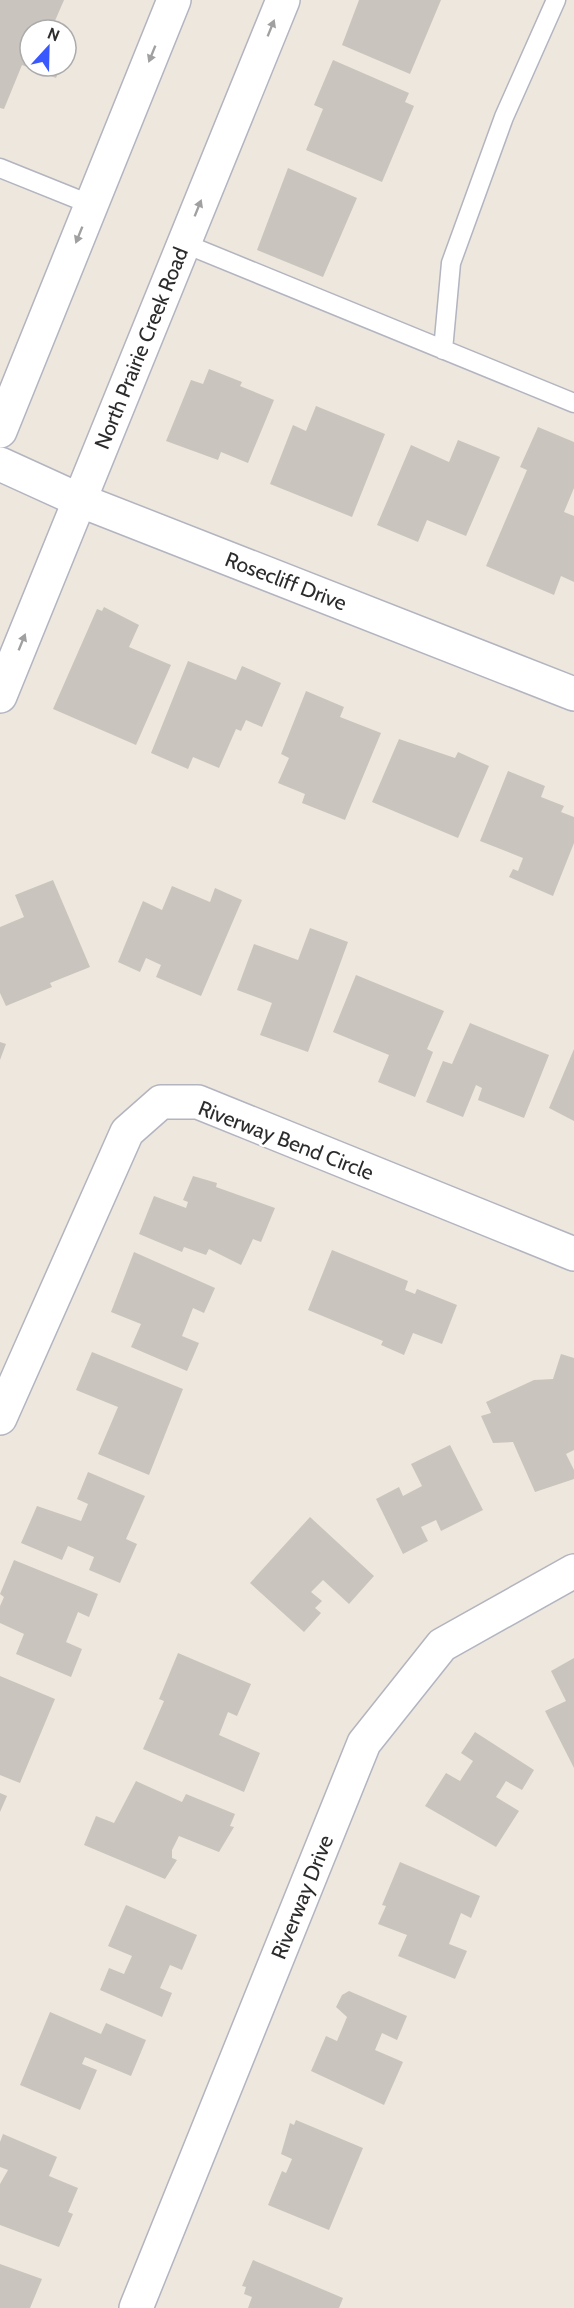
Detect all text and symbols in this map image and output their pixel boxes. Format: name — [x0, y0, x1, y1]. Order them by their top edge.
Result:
north arrow — [18, 18, 78, 78]
one-way arrow — [267, 19, 276, 37]
text: N — [45, 24, 62, 45]
one-way arrow — [147, 46, 157, 64]
one-way arrow — [193, 199, 203, 217]
one-way arrow — [74, 226, 83, 244]
street label: North Prairie Creek Road — [89, 243, 193, 453]
street label: Rosecliff Drive — [222, 546, 350, 616]
one-way arrow — [18, 633, 27, 651]
street label: Riverway Bend Circle — [195, 1095, 377, 1185]
street label: Riverway Drive — [266, 1831, 338, 1963]

